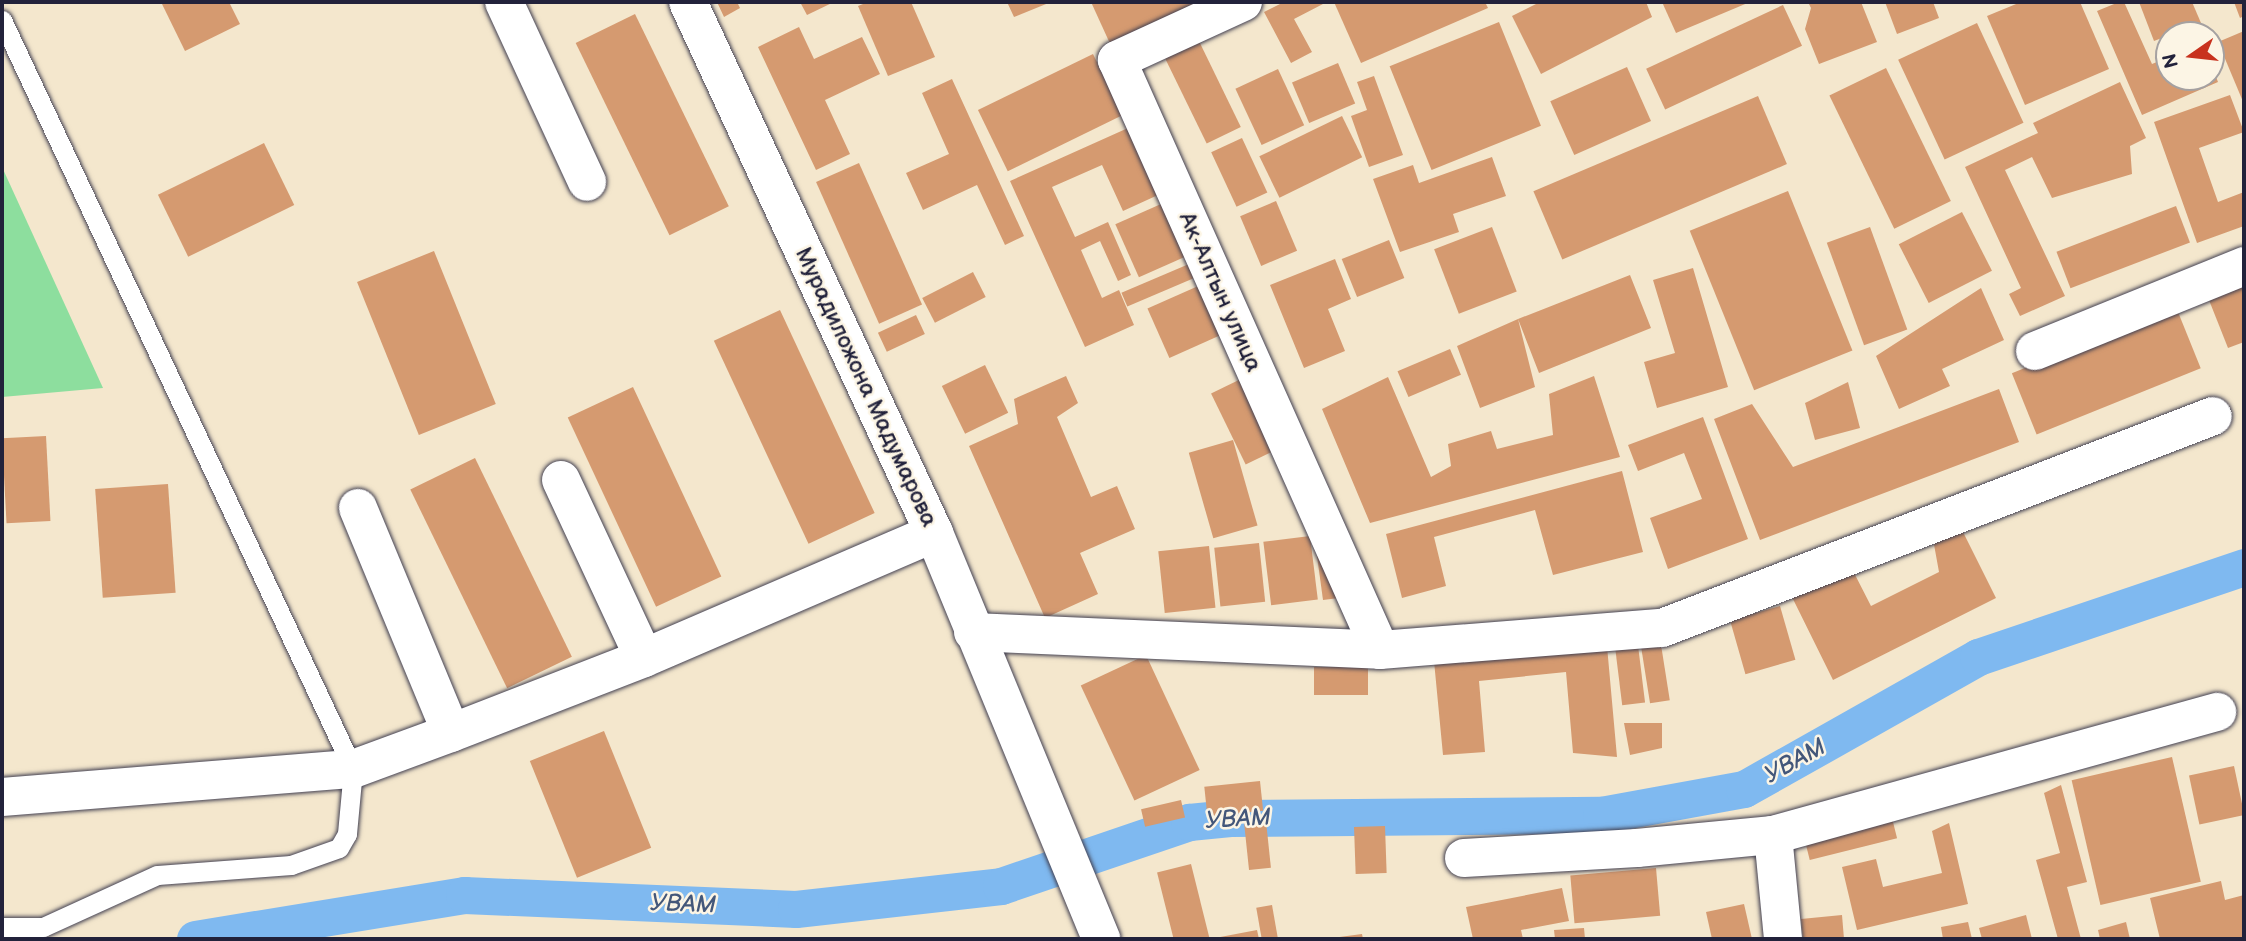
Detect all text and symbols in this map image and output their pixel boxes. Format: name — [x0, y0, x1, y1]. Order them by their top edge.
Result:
north arrow — [2155, 21, 2225, 91]
text: N — [2158, 51, 2184, 70]
street label: Ак-Алтын улица — [1172, 208, 1268, 376]
street label: Мурадиложона Мадумарова — [789, 243, 943, 531]
water label: УВАМ — [1759, 733, 1831, 789]
water label: УВАМ — [1205, 803, 1271, 835]
water label: УВАМ — [650, 888, 716, 920]

